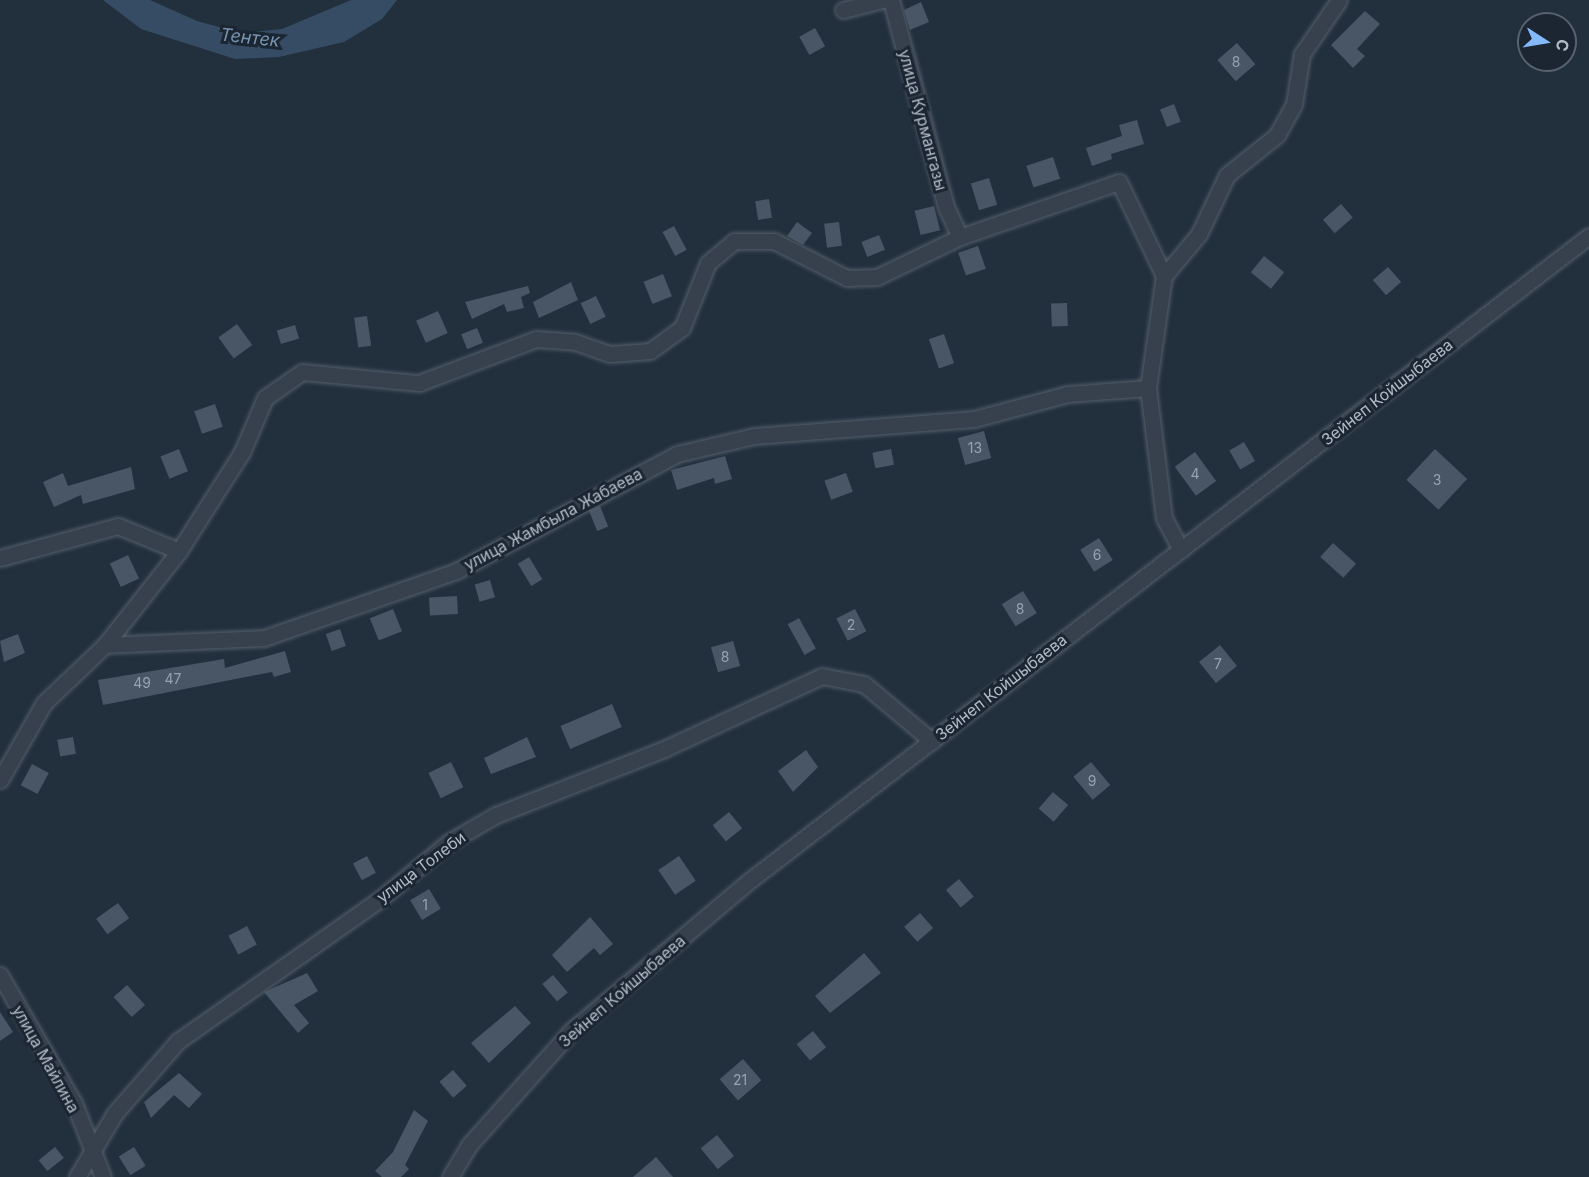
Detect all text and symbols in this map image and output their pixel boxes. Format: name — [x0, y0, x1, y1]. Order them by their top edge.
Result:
north arrow — [1517, 12, 1577, 72]
water label: Тентек — [219, 24, 281, 52]
text: С — [1552, 37, 1574, 53]
street label: улица Курмангазы — [895, 47, 951, 193]
house number: 8 — [1232, 54, 1240, 70]
street label: Зейнеп Койшыбаева — [1318, 335, 1456, 449]
house number: 13 — [968, 440, 982, 456]
street label: улица Жамбыла Жабаева — [461, 464, 645, 574]
house number: 4 — [1190, 466, 1200, 482]
house number: 3 — [1433, 472, 1441, 488]
house number: 6 — [1093, 547, 1101, 563]
house number: 8 — [1016, 601, 1024, 617]
house number: 2 — [847, 617, 855, 633]
street label: Зейнеп Койшыбаева — [932, 630, 1070, 744]
house number: 8 — [721, 649, 729, 665]
house number: 7 — [1214, 656, 1222, 672]
house number: 47 — [165, 671, 181, 687]
house number: 49 — [133, 675, 151, 691]
house number: 9 — [1088, 773, 1096, 789]
street label: улица Толеби — [373, 827, 469, 907]
house number: 1 — [422, 897, 428, 913]
street label: Зейнеп Койшыбаева — [555, 931, 689, 1051]
street label: улица Майлина — [9, 1002, 83, 1116]
house number: 21 — [733, 1072, 747, 1088]

